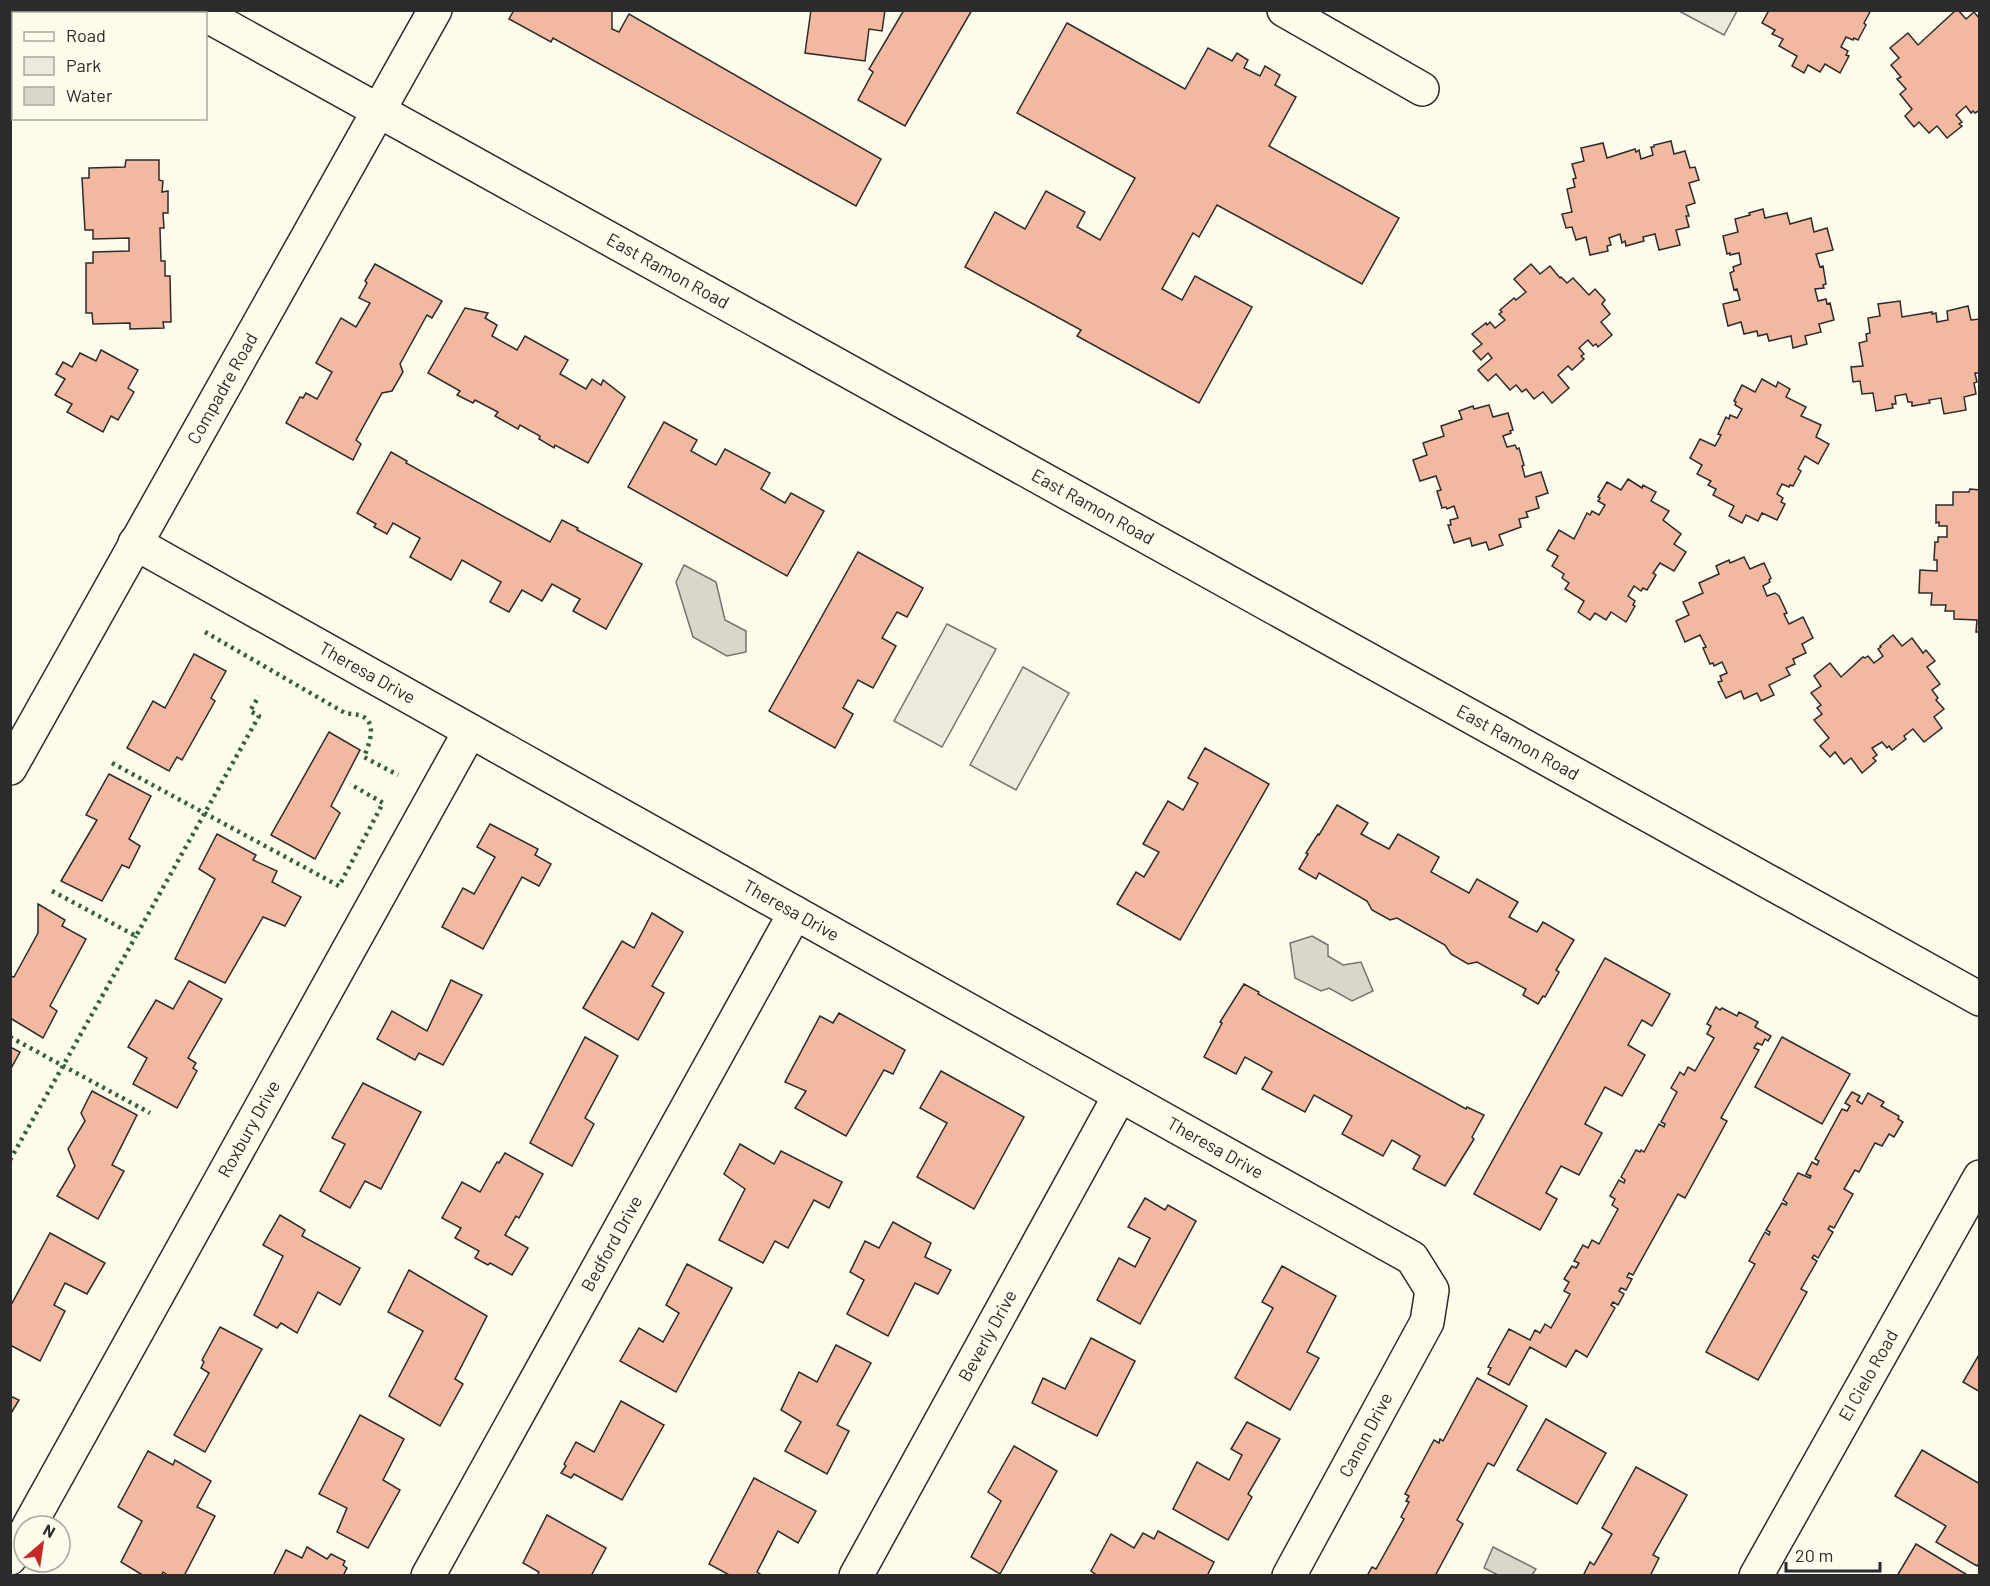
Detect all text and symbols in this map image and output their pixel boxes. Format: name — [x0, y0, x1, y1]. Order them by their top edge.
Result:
legend — [12, 12, 207, 120]
text: Road — [66, 24, 106, 46]
text: Park — [66, 54, 101, 76]
text: Water — [66, 84, 113, 106]
street label: East Ramon Road — [603, 227, 733, 313]
street label: Compadre Road — [182, 329, 262, 448]
street label: East Ramon Road — [1028, 463, 1158, 549]
street label: Theresa Drive — [316, 636, 420, 708]
street label: East Ramon Road — [1453, 699, 1583, 785]
street label: Theresa Drive — [739, 874, 844, 946]
street label: Roxbury Drive — [213, 1076, 284, 1181]
street label: Theresa Drive — [1163, 1112, 1268, 1183]
street label: Bedford Drive — [576, 1191, 646, 1295]
street label: Beverly Drive — [953, 1286, 1021, 1385]
street label: El Cielo Road — [1833, 1325, 1902, 1424]
street label: Canon Drive — [1334, 1388, 1397, 1481]
north arrow — [12, 1514, 72, 1574]
text: N — [40, 1520, 59, 1541]
scale bar — [1786, 1535, 1880, 1573]
text: 20 m — [1795, 1544, 1833, 1566]

